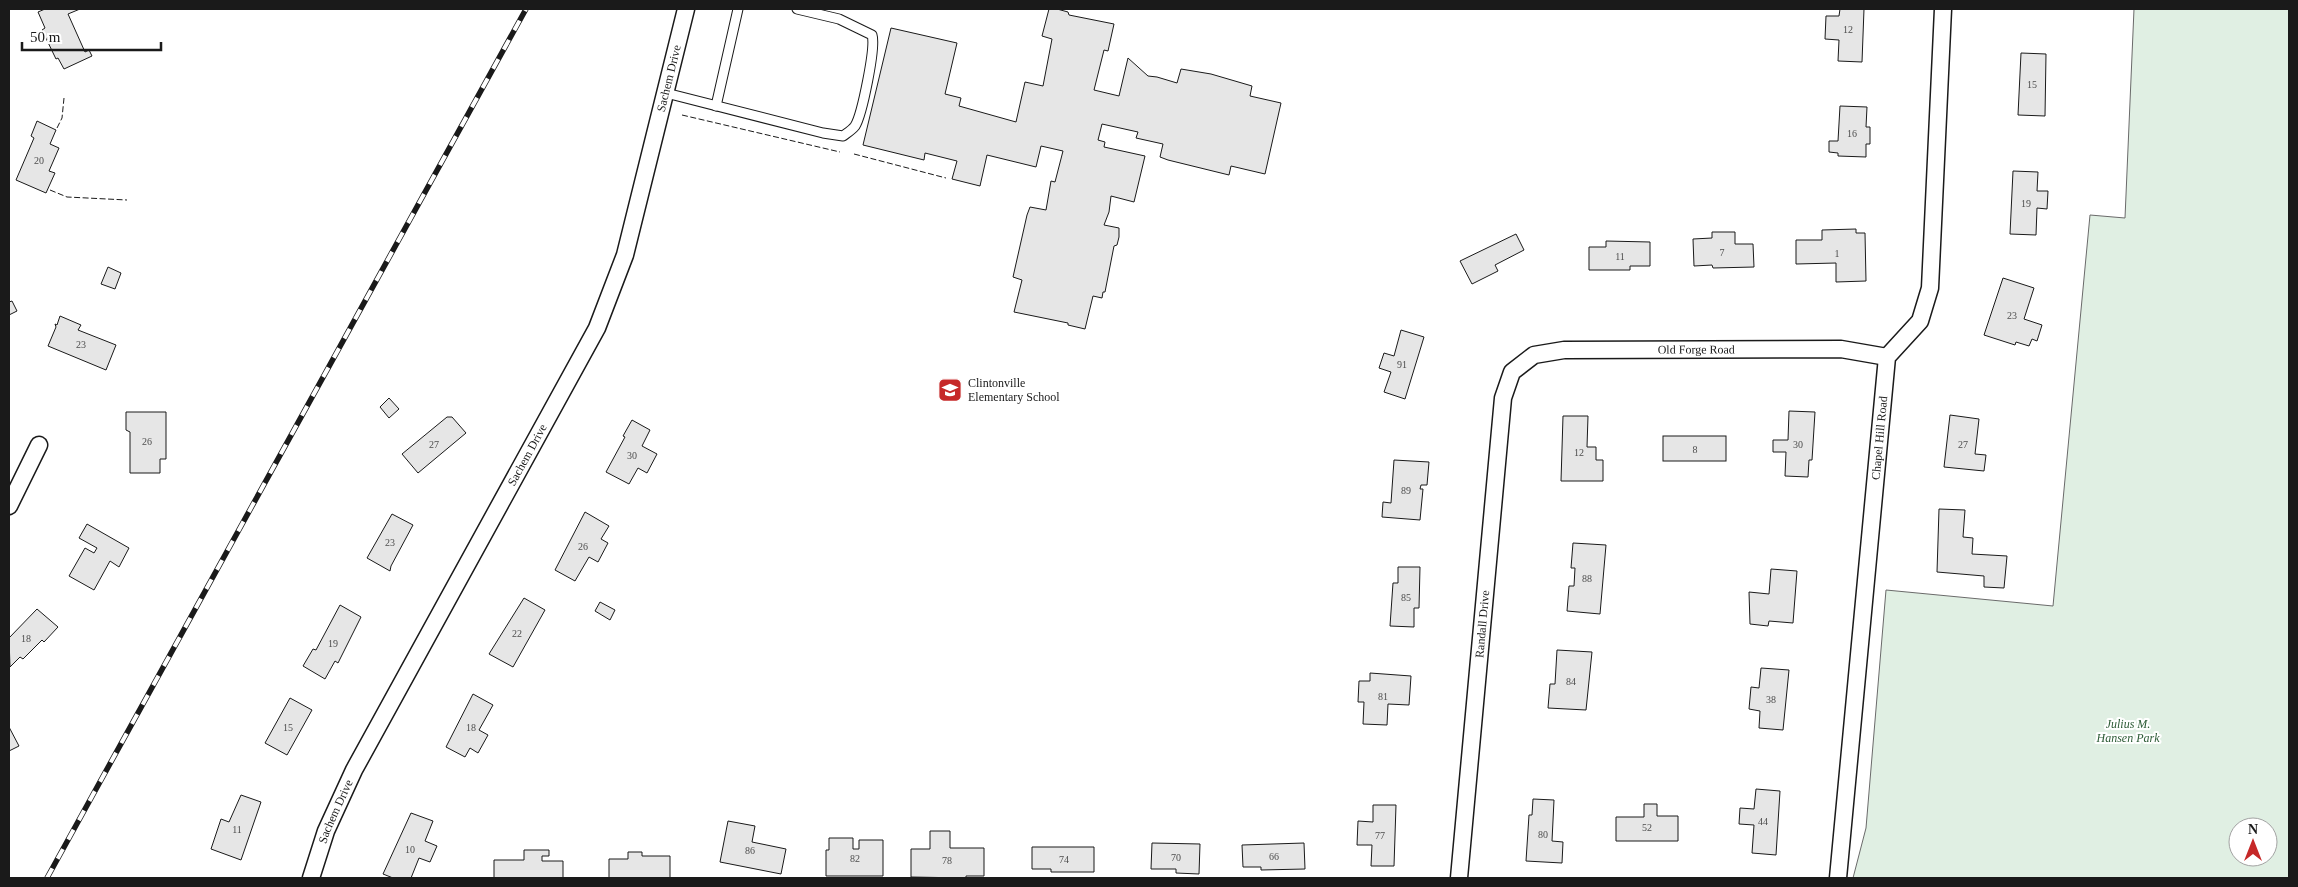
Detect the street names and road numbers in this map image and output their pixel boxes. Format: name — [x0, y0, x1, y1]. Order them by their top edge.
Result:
street label: Sachem Drive — [654, 44, 684, 113]
street label: Old Forge Road — [1658, 342, 1735, 357]
street label: Chapel Hill Road — [1868, 395, 1890, 480]
street label: Sachem Drive — [505, 422, 550, 488]
street label: Randall Drive — [1472, 590, 1492, 658]
street label: Sachem Drive — [316, 777, 356, 845]

